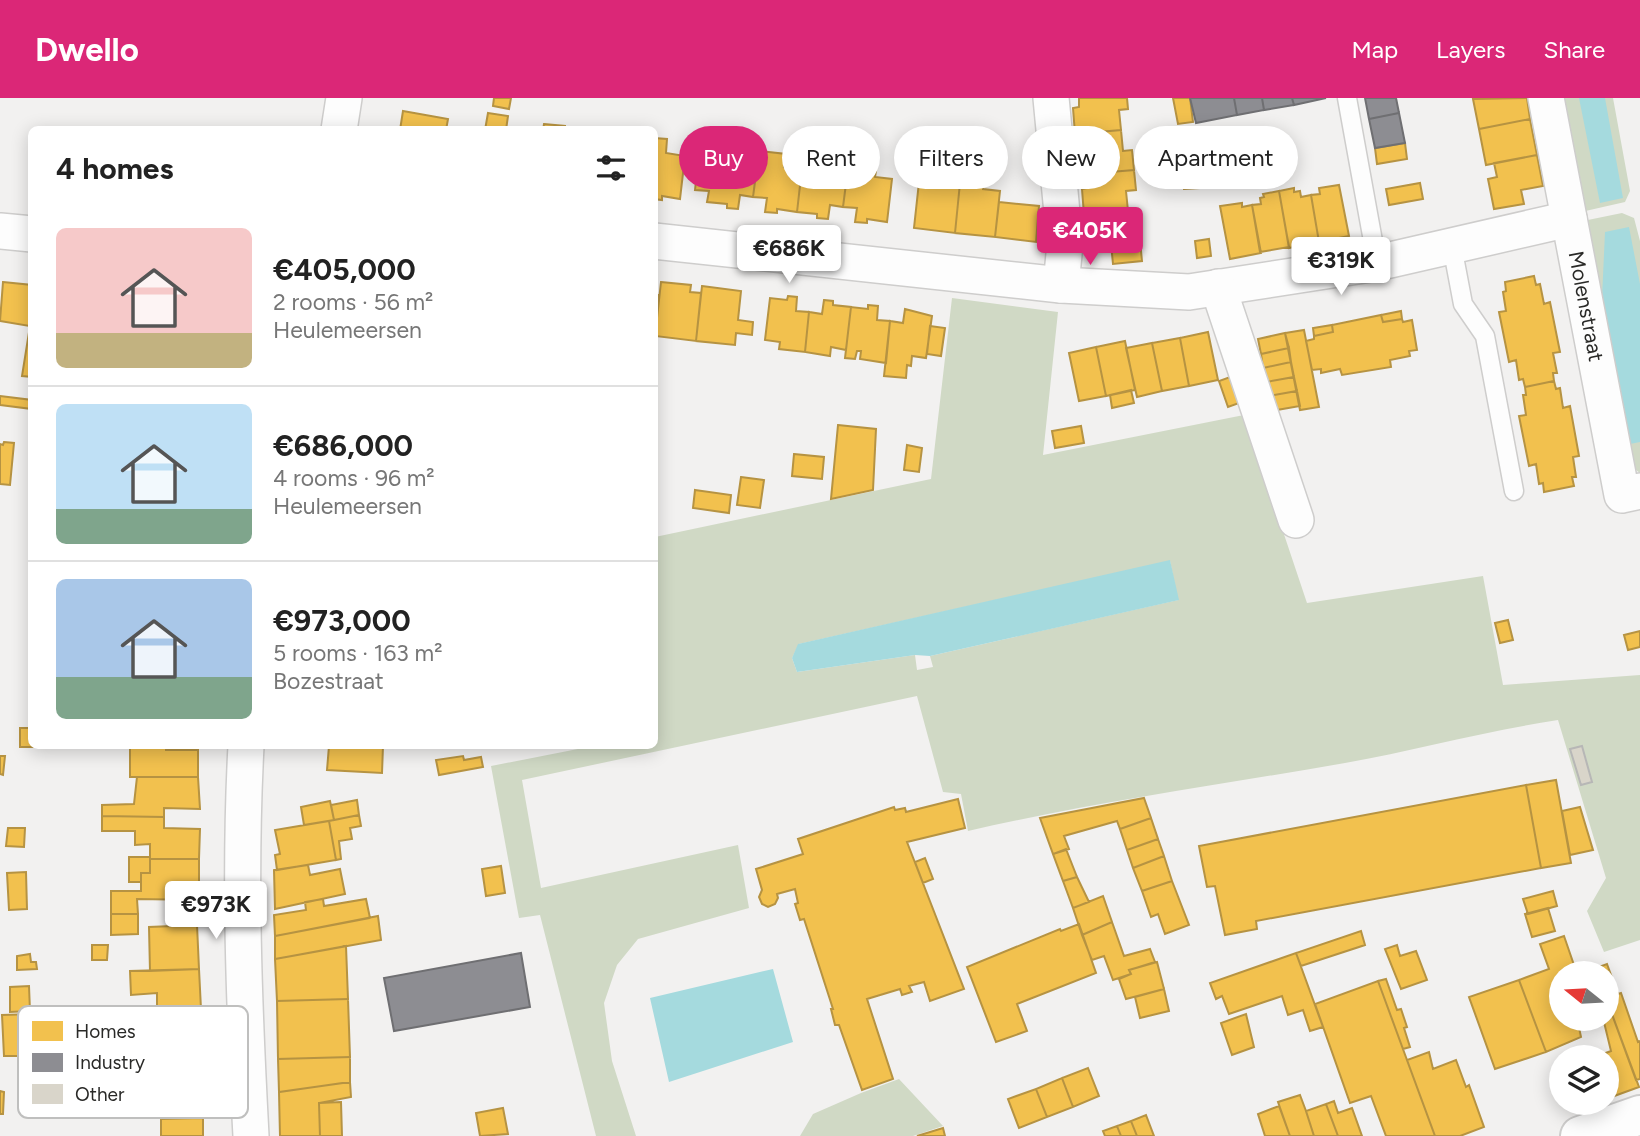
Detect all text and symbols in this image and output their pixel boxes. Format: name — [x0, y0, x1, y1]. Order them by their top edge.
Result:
text: Dwello — [35, 30, 139, 69]
text: Map — [1351, 35, 1398, 64]
text: Layers — [1436, 35, 1505, 64]
text: Share — [1543, 35, 1605, 64]
chip: Buy — [679, 126, 768, 189]
chip: Rent — [782, 126, 880, 189]
chip: Filters — [894, 126, 1008, 189]
chip: New — [1022, 126, 1120, 189]
chip: Apartment — [1134, 126, 1298, 189]
icon: filters — [592, 149, 630, 187]
text: 4 homes — [56, 150, 173, 187]
pin: €405K — [1041, 208, 1139, 267]
text: €405K — [1053, 216, 1127, 244]
pin: €686K — [740, 226, 838, 285]
text: €686K — [753, 234, 825, 262]
pin: €319K — [1292, 238, 1390, 297]
text: €319K — [1307, 246, 1375, 274]
street label: Molenstraat — [1564, 249, 1609, 364]
text: €405,000 — [273, 251, 416, 288]
icon: home — [112, 256, 196, 340]
text: 2 rooms · 56 m² — [273, 288, 433, 316]
text: Heulemeersen — [273, 316, 422, 344]
text: €686,000 — [273, 427, 413, 464]
icon: home — [112, 432, 196, 516]
text: 4 rooms · 96 m² — [273, 464, 435, 492]
text: Heulemeersen — [273, 492, 422, 520]
text: €973,000 — [273, 602, 411, 639]
icon: home — [112, 607, 196, 691]
text: 5 rooms · 163 m² — [273, 639, 442, 667]
text: Bozestraat — [273, 667, 384, 695]
pin: €973K — [167, 882, 265, 941]
text: €973K — [181, 890, 251, 918]
north arrow — [1549, 961, 1619, 1031]
map controls — [1549, 961, 1619, 1115]
legend — [18, 1006, 248, 1118]
text: Homes — [75, 1020, 136, 1043]
button: layers — [1549, 1045, 1619, 1115]
text: Industry — [75, 1051, 145, 1074]
text: Other — [75, 1083, 125, 1106]

